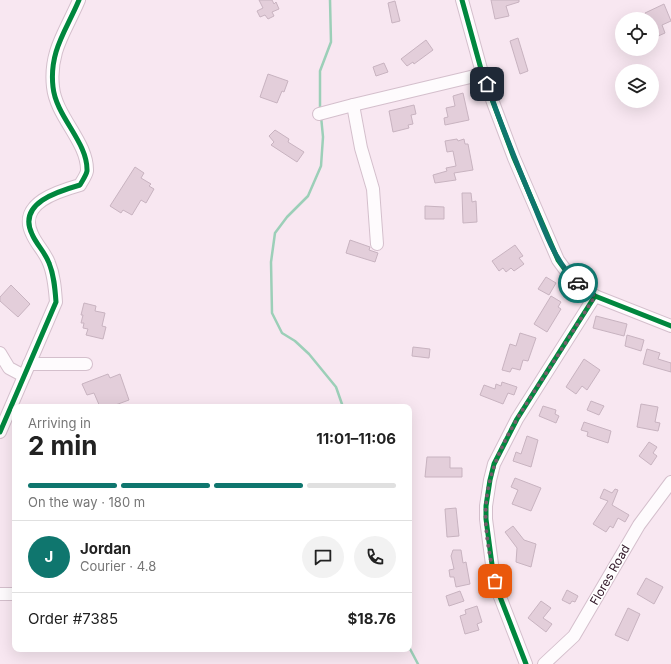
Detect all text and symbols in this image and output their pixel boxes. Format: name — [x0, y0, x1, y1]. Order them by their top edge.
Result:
map controls — [615, 12, 659, 108]
button: locate — [615, 12, 659, 56]
button: layers — [615, 64, 659, 108]
pin — [470, 67, 504, 101]
icon: home — [476, 73, 498, 95]
courier — [558, 263, 598, 303]
icon: car — [567, 272, 589, 294]
text: Arriving in — [28, 415, 91, 431]
text: 11:01–11:06 — [316, 429, 396, 448]
text: 2 min — [28, 430, 98, 461]
text: On the way · 180 m — [28, 494, 145, 510]
button: chat — [302, 536, 344, 578]
button: phone — [354, 536, 396, 578]
text: Jordan — [80, 539, 131, 558]
street label: Flores Road — [586, 542, 633, 608]
text: J — [45, 547, 53, 566]
text: Courier · 4.8 — [80, 558, 156, 574]
pin — [478, 564, 512, 598]
icon: bag — [484, 570, 506, 592]
text: Order #7385 — [28, 609, 118, 628]
text: $18.76 — [347, 609, 396, 628]

